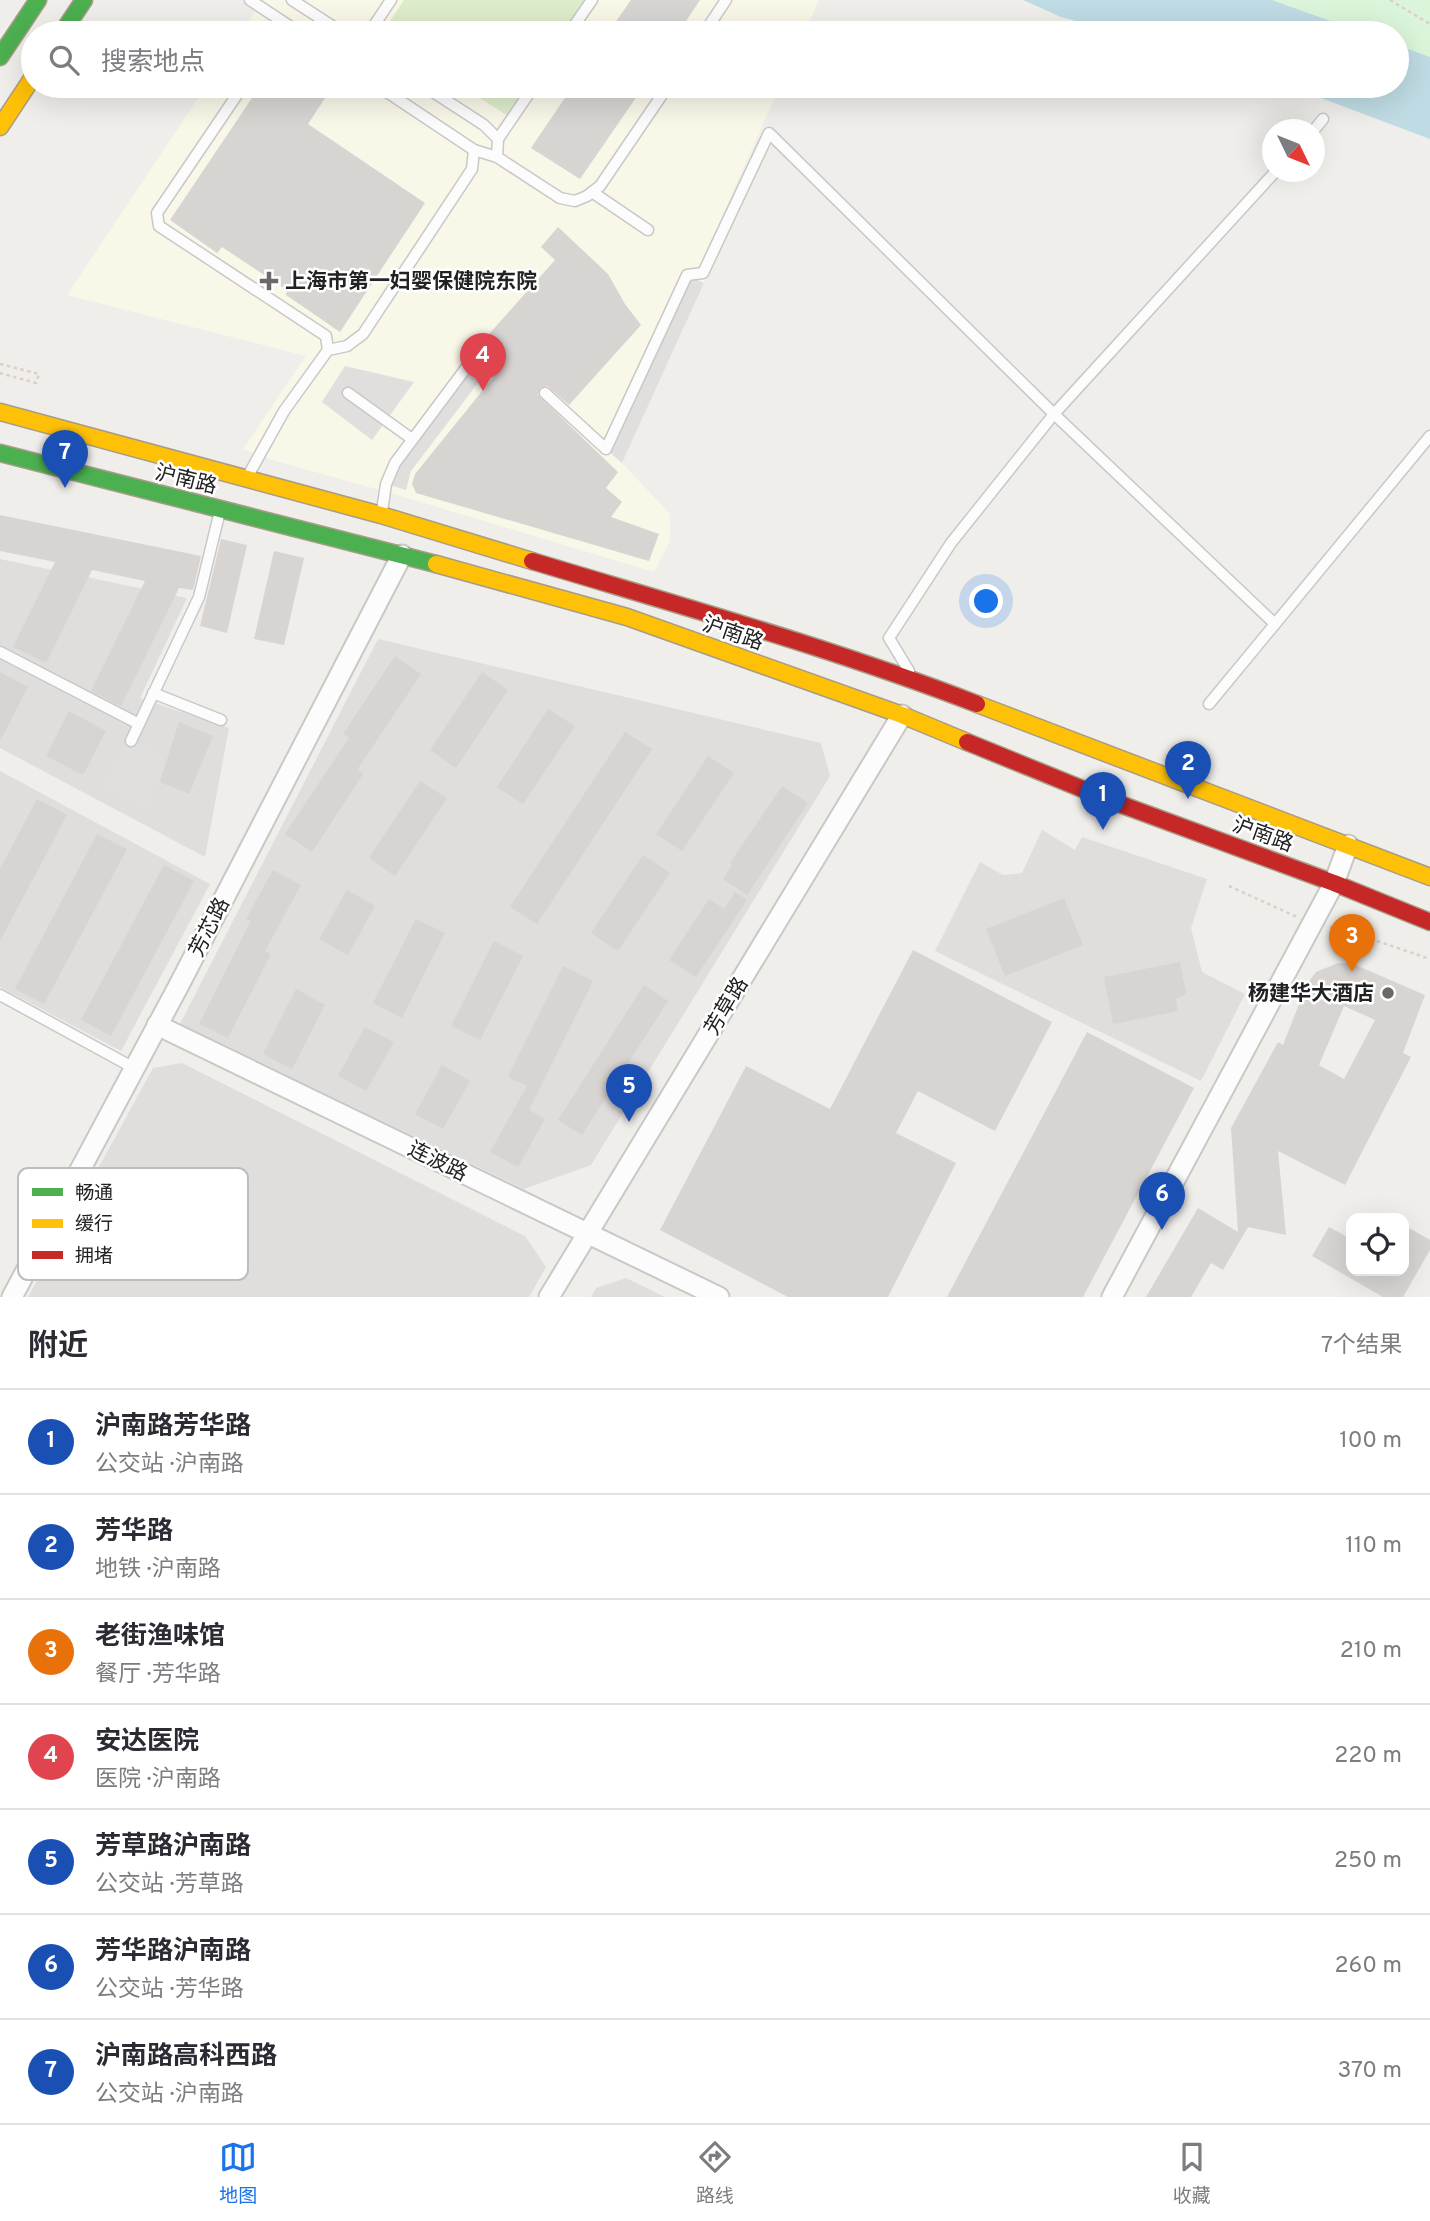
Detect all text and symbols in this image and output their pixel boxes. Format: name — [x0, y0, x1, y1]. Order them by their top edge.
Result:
search box — [21, 21, 1409, 98]
icon: search — [45, 41, 83, 79]
text: 搜索地点 — [101, 47, 205, 80]
north arrow — [1262, 119, 1325, 182]
place label: 上海市第一妇婴保健院东院 — [285, 269, 537, 296]
marker: 上海市第一妇婴保健院东院 — [259, 271, 279, 291]
pin: 4 — [460, 333, 506, 391]
pin: 7 — [42, 430, 88, 488]
street label: 沪南路 — [152, 460, 219, 501]
your location — [969, 584, 1003, 618]
street label: 沪南路 — [698, 611, 767, 657]
pin: 2 — [1165, 741, 1211, 799]
pin: 1 — [1080, 772, 1126, 830]
street label: 沪南路 — [1228, 812, 1297, 859]
street label: 芳芯路 — [184, 893, 237, 962]
pin: 3 — [1329, 914, 1375, 972]
street label: 芳草路 — [699, 973, 755, 1041]
place label: 杨建华大酒店 — [1248, 981, 1374, 1008]
marker: 杨建华大酒店 — [1380, 985, 1396, 1001]
pin: 5 — [606, 1064, 652, 1122]
street label: 连波路 — [403, 1136, 472, 1188]
legend — [18, 1168, 248, 1280]
pin: 6 — [1139, 1172, 1185, 1230]
text: 畅通 — [75, 1182, 113, 1206]
text: 缓行 — [75, 1213, 113, 1237]
map controls — [1346, 1213, 1409, 1276]
button: locate — [1346, 1213, 1409, 1276]
text: 拥堵 — [75, 1245, 113, 1269]
text: 附近 — [28, 1329, 88, 1366]
text: 7个结果 — [1321, 1332, 1402, 1361]
text: 沪南路芳华路 — [95, 1411, 251, 1444]
text: 1 — [46, 1427, 56, 1456]
text: 100 m — [1339, 1427, 1402, 1456]
text: 公交站 · 沪南路 — [95, 1451, 244, 1480]
text: 芳华路 — [95, 1516, 173, 1549]
text: 2 — [44, 1532, 58, 1561]
text: 110 m — [1345, 1532, 1402, 1561]
text: 地铁 · 沪南路 — [95, 1556, 221, 1585]
text: 老街渔味馆 — [95, 1621, 225, 1654]
text: 3 — [44, 1637, 58, 1666]
text: 210 m — [1340, 1637, 1402, 1666]
text: 餐厅 · 芳华路 — [95, 1661, 221, 1690]
text: 安达医院 — [95, 1726, 199, 1759]
text: 4 — [44, 1742, 58, 1771]
text: 220 m — [1334, 1742, 1402, 1771]
text: 医院 · 沪南路 — [95, 1766, 221, 1795]
text: 芳草路沪南路 — [95, 1831, 251, 1864]
text: 5 — [44, 1847, 58, 1876]
text: 250 m — [1334, 1847, 1402, 1876]
text: 公交站 · 芳草路 — [95, 1871, 244, 1900]
text: 芳华路沪南路 — [95, 1936, 251, 1969]
text: 6 — [44, 1952, 58, 1981]
text: 260 m — [1335, 1952, 1402, 1981]
text: 公交站 · 芳华路 — [95, 1976, 244, 2005]
text: 沪南路高科西路 — [95, 2041, 277, 2074]
text: 7 — [45, 2057, 57, 2086]
text: 370 m — [1337, 2057, 1402, 2086]
text: 公交站 · 沪南路 — [95, 2081, 244, 2110]
tab: 地图 — [219, 2138, 257, 2209]
tab: 路线 — [696, 2138, 734, 2209]
tab: 收藏 — [1173, 2138, 1211, 2209]

